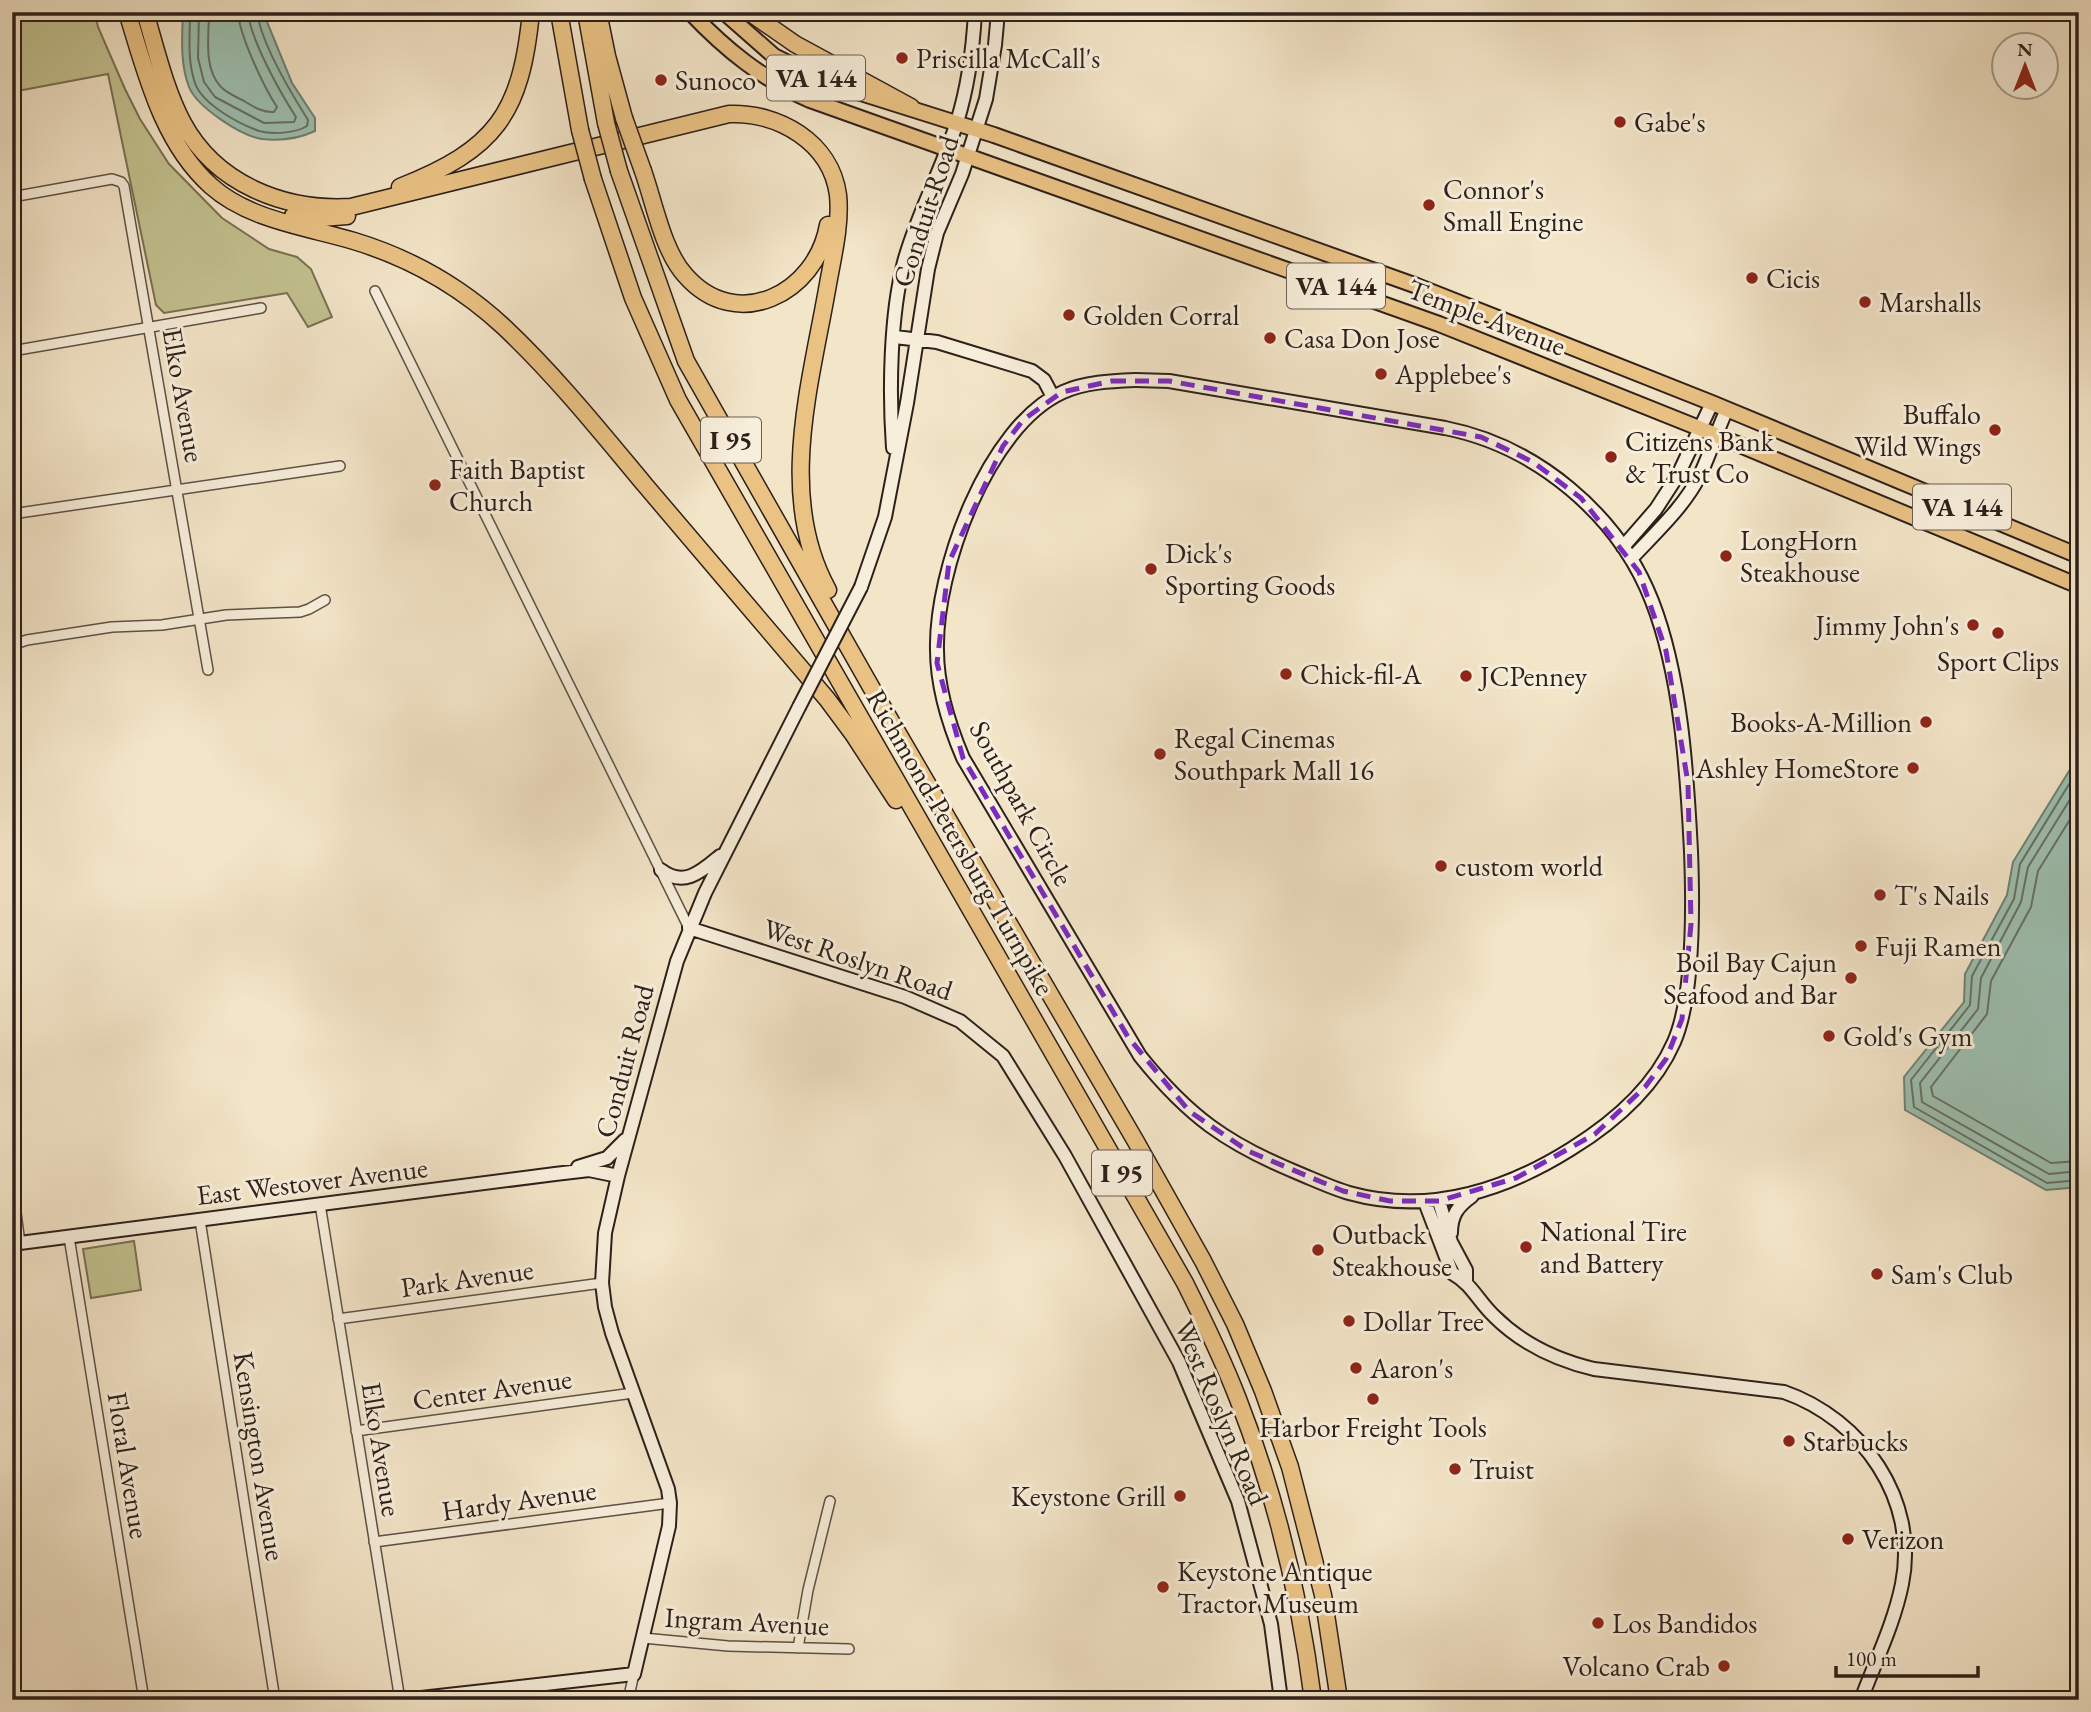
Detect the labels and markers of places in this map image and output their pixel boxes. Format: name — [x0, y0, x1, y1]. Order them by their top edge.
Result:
place label: Priscilla McCall's — [916, 40, 1100, 76]
marker: Priscilla McCall's — [894, 50, 910, 66]
place label: Sunoco — [675, 62, 756, 98]
marker: Sunoco — [653, 72, 669, 88]
place label: Gabe's — [1634, 104, 1706, 140]
marker: Gabe's — [1612, 114, 1628, 130]
place label: Connor's Small Engine — [1443, 171, 1583, 239]
marker: Connor's Small Engine — [1421, 197, 1437, 213]
place label: Cicis — [1766, 260, 1820, 296]
marker: Cicis — [1744, 270, 1760, 286]
place label: Marshalls — [1879, 284, 1981, 320]
marker: Marshalls — [1857, 294, 1873, 310]
place label: Golden Corral — [1083, 297, 1240, 333]
marker: Golden Corral — [1061, 307, 1077, 323]
place label: Casa Don Jose — [1284, 320, 1440, 356]
marker: Casa Don Jose — [1262, 330, 1278, 346]
place label: Applebee's — [1394, 356, 1511, 392]
marker: Applebee's — [1373, 366, 1389, 382]
place label: Buffalo Wild Wings — [1855, 396, 1981, 464]
marker: Buffalo Wild Wings — [1987, 422, 2003, 438]
place label: Citizens Bank & Trust Co — [1625, 423, 1775, 491]
marker: Citizens Bank & Trust Co — [1603, 449, 1619, 465]
place label: Faith Baptist Church — [449, 451, 585, 519]
marker: Faith Baptist Church — [427, 477, 443, 493]
place label: LongHorn Steakhouse — [1740, 522, 1860, 590]
place label: Dick's Sporting Goods — [1165, 535, 1335, 603]
marker: LongHorn Steakhouse — [1718, 548, 1734, 564]
marker: Dick's Sporting Goods — [1143, 561, 1159, 577]
place label: Jimmy John's — [1813, 607, 1959, 643]
marker: Jimmy John's — [1965, 617, 1981, 633]
marker: Sport Clips — [1990, 625, 2006, 641]
place label: Sport Clips — [1937, 643, 2059, 679]
place label: Chick-fil-A — [1300, 656, 1422, 692]
place label: JCPenney — [1478, 658, 1588, 694]
marker: Chick-fil-A — [1278, 666, 1294, 682]
marker: JCPenney — [1458, 668, 1474, 684]
place label: Books-A-Million — [1730, 704, 1912, 740]
marker: Books-A-Million — [1918, 714, 1934, 730]
place label: Regal Cinemas Southpark Mall 16 — [1174, 720, 1374, 788]
marker: Regal Cinemas Southpark Mall 16 — [1152, 746, 1168, 762]
place label: Ashley HomeStore — [1694, 750, 1899, 786]
marker: Ashley HomeStore — [1905, 760, 1921, 776]
place label: custom world — [1455, 848, 1604, 884]
marker: custom world — [1433, 858, 1449, 874]
place label: T's Nails — [1894, 877, 1989, 913]
marker: T's Nails — [1872, 887, 1888, 903]
place label: Fuji Ramen — [1875, 928, 2002, 964]
marker: Fuji Ramen — [1853, 938, 1869, 954]
place label: Boil Bay Cajun Seafood and Bar — [1664, 944, 1838, 1012]
marker: Boil Bay Cajun Seafood and Bar — [1843, 970, 1859, 986]
place label: Gold's Gym — [1843, 1018, 1973, 1054]
marker: Gold's Gym — [1821, 1028, 1837, 1044]
place label: National Tire and Battery — [1540, 1213, 1687, 1281]
place label: Outback Steakhouse — [1332, 1216, 1452, 1284]
marker: National Tire and Battery — [1518, 1239, 1534, 1255]
marker: Outback Steakhouse — [1310, 1242, 1326, 1258]
place label: Sam's Club — [1891, 1256, 2013, 1292]
marker: Sam's Club — [1869, 1266, 1885, 1282]
place label: Dollar Tree — [1363, 1303, 1484, 1339]
marker: Dollar Tree — [1341, 1313, 1357, 1329]
place label: Aaron's — [1369, 1350, 1453, 1386]
marker: Aaron's — [1348, 1360, 1364, 1376]
marker: Harbor Freight Tools — [1365, 1391, 1381, 1407]
place label: Harbor Freight Tools — [1259, 1409, 1487, 1445]
place label: Starbucks — [1803, 1423, 1908, 1459]
marker: Starbucks — [1781, 1433, 1797, 1449]
place label: Truist — [1469, 1451, 1534, 1487]
marker: Truist — [1447, 1461, 1463, 1477]
place label: Keystone Grill — [1011, 1478, 1166, 1514]
marker: Keystone Grill — [1172, 1488, 1188, 1504]
place label: Verizon — [1862, 1521, 1945, 1557]
marker: Verizon — [1840, 1531, 1856, 1547]
place label: Keystone Antique Tractor Museum — [1177, 1553, 1372, 1621]
marker: Keystone Antique Tractor Museum — [1155, 1579, 1171, 1595]
place label: Los Bandidos — [1612, 1605, 1757, 1641]
marker: Los Bandidos — [1590, 1615, 1606, 1631]
place label: Volcano Crab — [1563, 1648, 1710, 1684]
marker: Volcano Crab — [1716, 1658, 1732, 1674]

